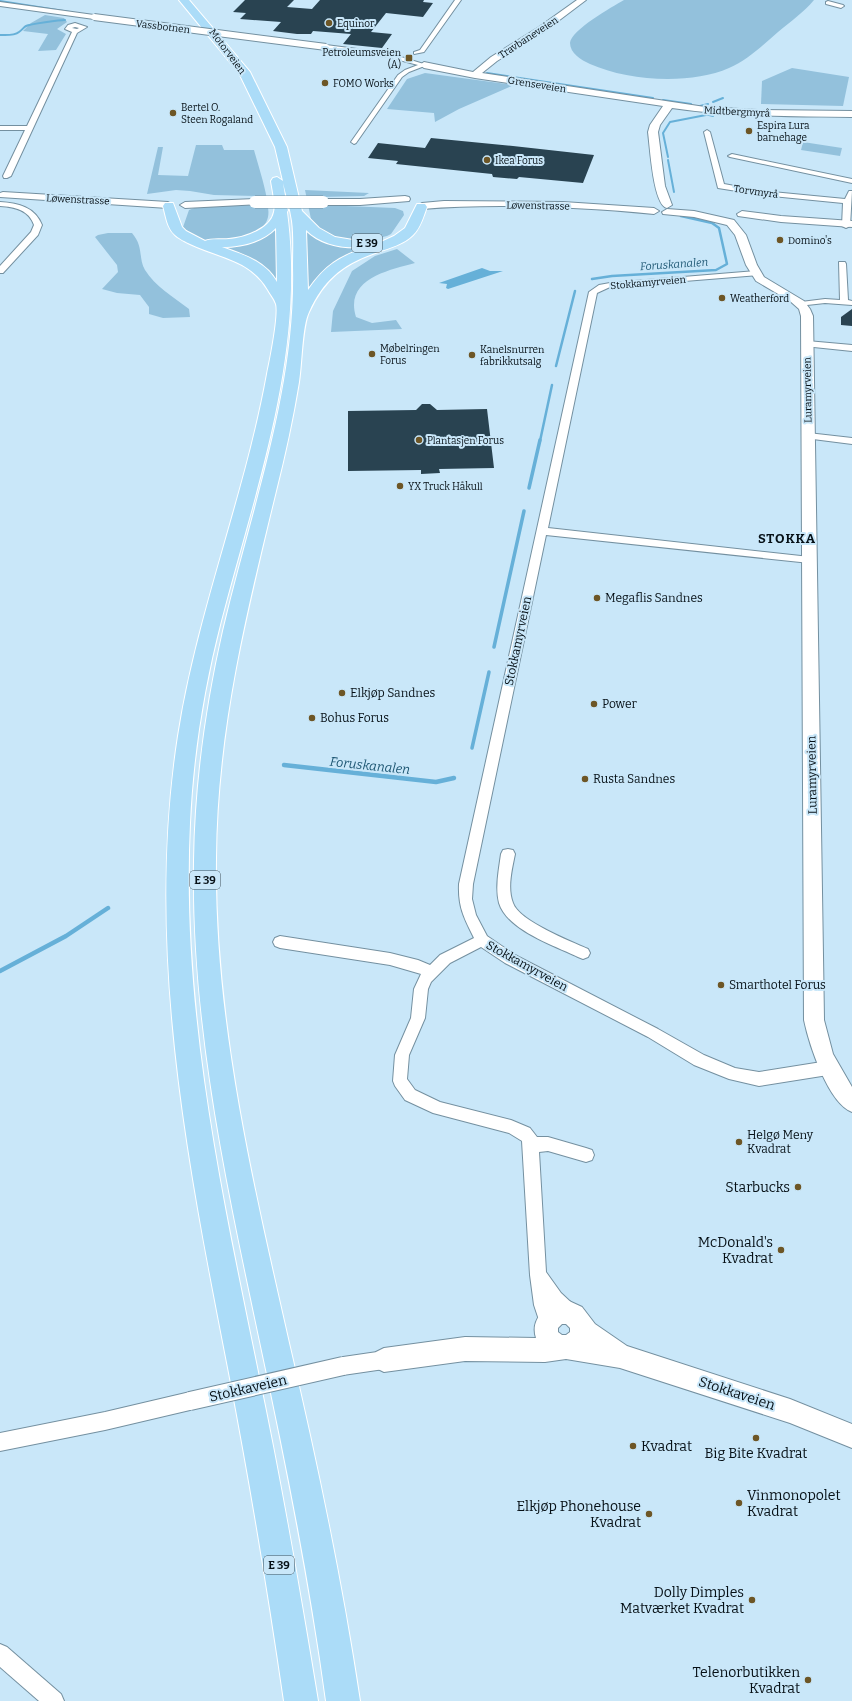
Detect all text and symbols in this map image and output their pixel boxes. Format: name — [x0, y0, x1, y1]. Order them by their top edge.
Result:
street label: Travbaneveien — [497, 14, 561, 61]
street label: Vassbotnen — [135, 18, 191, 36]
marker: Equinor — [324, 18, 334, 28]
place label: Equinor — [337, 18, 375, 30]
street label: Motorveien — [206, 27, 249, 77]
place label: Petroleumsveien (A) — [322, 47, 402, 71]
marker: Petroleumsveien (A) — [404, 53, 414, 63]
street label: Grenseveien — [507, 74, 567, 96]
marker: FOMO Works — [320, 78, 330, 88]
place label: FOMO Works — [333, 78, 394, 90]
place label: Bertel O. Steen Rogaland — [181, 102, 253, 126]
street label: Midtbergmyrå — [704, 104, 771, 120]
marker: Bertel O. Steen Rogaland — [168, 108, 178, 118]
place label: Espira Lura barnehage — [757, 120, 810, 144]
marker: Espira Lura barnehage — [744, 126, 754, 136]
marker: Ikea Forus — [482, 155, 492, 165]
place label: Ikea Forus — [495, 155, 543, 167]
street label: Torvmyrå — [733, 183, 779, 201]
street label: Løwenstrasse — [46, 192, 110, 208]
street label: Løwenstrasse — [506, 199, 570, 213]
road number: E 39 — [352, 234, 382, 252]
marker: Domino's — [775, 235, 785, 245]
place label: Domino's — [788, 235, 832, 247]
water label: Foruskanalen — [640, 256, 709, 273]
street label: Stokkamyrveien — [610, 274, 687, 292]
marker: Weatherford — [717, 293, 727, 303]
place label: Weatherford — [730, 293, 789, 305]
place label: Møbelringen Forus — [380, 343, 440, 367]
place label: Kanelsnurren fabrikkutsalg — [480, 344, 545, 368]
marker: Møbelringen Forus — [367, 349, 377, 359]
marker: Kanelsnurren fabrikkutsalg — [467, 350, 477, 360]
street label: Luramyrveien — [801, 357, 815, 423]
marker: Plantasjen Forus — [414, 435, 424, 445]
place label: Plantasjen Forus — [427, 435, 504, 447]
marker: YX Truck Håkull — [395, 481, 405, 491]
place label: YX Truck Håkull — [408, 481, 483, 493]
district label: STOKKA — [758, 531, 816, 546]
place label: Megaflis Sandnes — [605, 591, 703, 605]
marker: Megaflis Sandnes — [592, 593, 602, 603]
street label: Stokkamyrveien — [502, 595, 534, 687]
place label: Elkjøp Sandnes — [350, 686, 436, 700]
marker: Elkjøp Sandnes — [337, 688, 347, 698]
place label: Power — [602, 697, 638, 711]
marker: Power — [589, 699, 599, 709]
place label: Bohus Forus — [320, 711, 389, 725]
marker: Bohus Forus — [307, 713, 317, 723]
street label: Luramyrveien — [804, 735, 820, 814]
water label: Foruskanalen — [329, 754, 411, 777]
place label: Rusta Sandnes — [593, 772, 675, 786]
marker: Rusta Sandnes — [580, 774, 590, 784]
road number: E 39 — [190, 871, 220, 889]
street label: Stokkamyrveien — [484, 938, 570, 994]
place label: Smarthotel Forus — [729, 978, 826, 992]
marker: Smarthotel Forus — [716, 980, 726, 990]
place label: Helgø Meny Kvadrat — [747, 1128, 814, 1156]
marker: Helgø Meny Kvadrat — [734, 1137, 744, 1147]
place label: Starbucks — [725, 1179, 790, 1196]
marker: Starbucks — [793, 1182, 803, 1192]
place label: McDonald's Kvadrat — [698, 1234, 773, 1267]
marker: McDonald's Kvadrat — [776, 1245, 786, 1255]
street label: Stokkaveien — [208, 1371, 289, 1406]
street label: Stokkaveien — [697, 1373, 777, 1414]
marker: Big Bite Kvadrat — [751, 1433, 761, 1443]
place label: Kvadrat — [641, 1438, 692, 1455]
marker: Kvadrat — [628, 1441, 638, 1451]
place label: Big Bite Kvadrat — [705, 1445, 807, 1462]
place label: Vinmonopolet Kvadrat — [747, 1487, 841, 1520]
place label: Elkjøp Phonehouse Kvadrat — [516, 1498, 641, 1531]
marker: Vinmonopolet Kvadrat — [734, 1498, 744, 1508]
marker: Elkjøp Phonehouse Kvadrat — [644, 1509, 654, 1519]
road number: E 39 — [264, 1556, 294, 1574]
place label: Dolly Dimples Matværket Kvadrat — [620, 1584, 744, 1617]
marker: Dolly Dimples Matværket Kvadrat — [747, 1595, 757, 1605]
place label: Telenorbutikken Kvadrat — [693, 1664, 800, 1697]
marker: Telenorbutikken Kvadrat — [803, 1675, 813, 1685]

